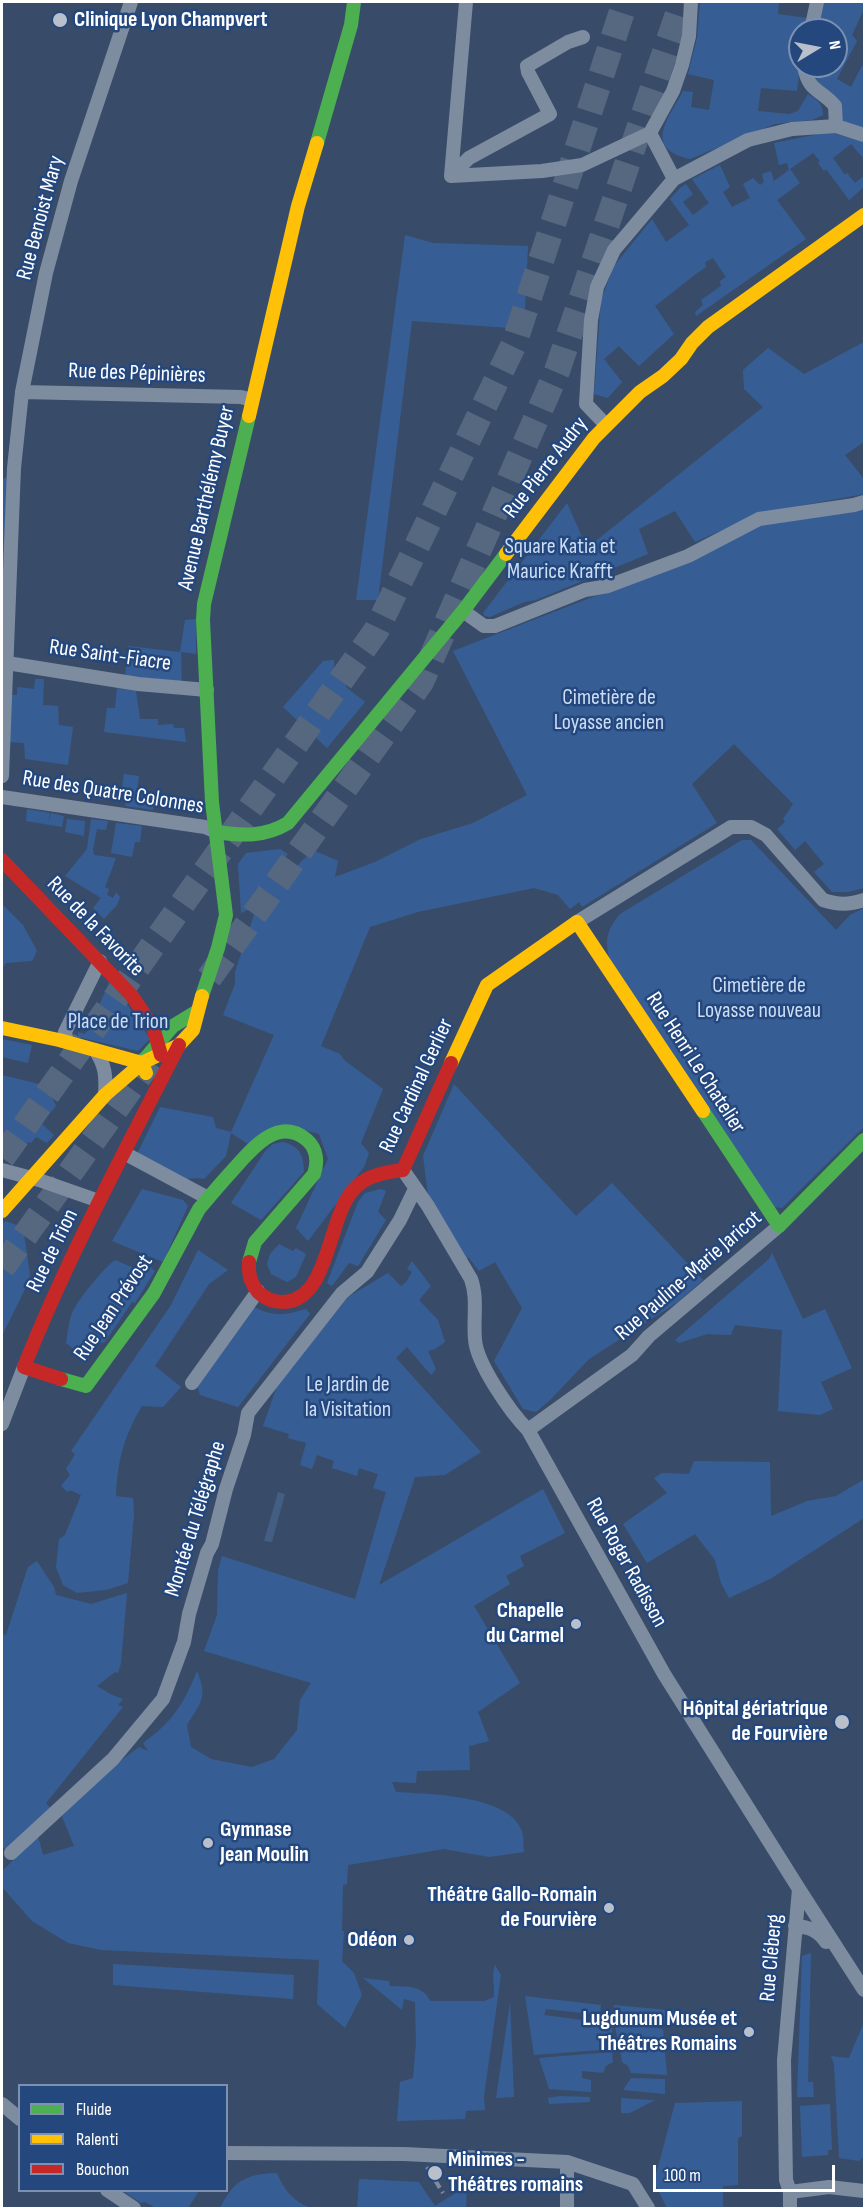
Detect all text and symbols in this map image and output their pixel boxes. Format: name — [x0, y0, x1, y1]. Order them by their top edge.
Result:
place label: Clinique Lyon Champvert — [74, 7, 267, 33]
marker: Clinique Lyon Champvert — [51, 11, 69, 29]
north arrow — [788, 18, 848, 78]
text: N — [824, 39, 844, 51]
street label: Rue Benoist Mary — [12, 153, 70, 283]
street label: Rue des Pépinières — [68, 358, 206, 390]
street label: Avenue Barthélémy Buyer — [173, 403, 241, 593]
street label: Rue Pierre Audry — [498, 412, 594, 524]
park label: Square Katia et Maurice Krafft — [504, 534, 616, 586]
street label: Rue Saint-Fiacre — [47, 634, 173, 678]
park label: Cimetière de Loyasse ancien — [554, 685, 664, 736]
street label: Rue des Quatre Colonnes — [21, 766, 205, 820]
street label: Rue de la Favorite — [41, 872, 149, 982]
park label: Cimetière de Loyasse nouveau — [697, 973, 821, 1024]
street label: Rue Henri Le Chatelier — [640, 987, 750, 1139]
park label: Place de Trion — [68, 1009, 168, 1035]
street label: Rue Cardinal Gerlier — [374, 1015, 460, 1157]
street label: Rue de Trion — [22, 1205, 84, 1297]
street label: Rue Pauline-Marie Jaricot — [610, 1205, 768, 1347]
street label: Rue Jean Prévost — [69, 1250, 159, 1366]
park label: Le Jardin de la Visitation — [305, 1372, 391, 1424]
street label: Montée du Télégraphe — [160, 1438, 232, 1600]
street label: Rue Roger Radisson — [580, 1494, 672, 1632]
place label: Chapelle du Carmel — [486, 1598, 564, 1650]
marker: Chapelle du Carmel — [569, 1617, 583, 1631]
place label: Hôpital gériatrique de Fourvière — [683, 1696, 828, 1748]
marker: Hôpital gériatrique de Fourvière — [833, 1713, 851, 1731]
place label: Gymnase Jean Moulin — [220, 1817, 309, 1868]
marker: Gymnase Jean Moulin — [201, 1836, 215, 1850]
place label: Théâtre Gallo-Romain de Fourvière — [427, 1882, 597, 1934]
marker: Théâtre Gallo-Romain de Fourvière — [602, 1901, 616, 1915]
street label: Rue Cléberg — [755, 1913, 789, 2003]
place label: Odéon — [347, 1927, 397, 1953]
marker: Odéon — [402, 1933, 416, 1947]
place label: Lugdunum Musée et Théâtres Romains — [582, 2006, 737, 2058]
marker: Lugdunum Musée et Théâtres Romains — [742, 2025, 756, 2039]
legend — [18, 2084, 228, 2192]
text: Fluide — [76, 2099, 112, 2120]
text: Ralenti — [76, 2129, 118, 2150]
place label: Minimes - Théâtres romains — [448, 2147, 583, 2198]
scale bar — [656, 2153, 838, 2191]
text: Bouchon — [76, 2159, 129, 2180]
marker: Minimes - Théâtres romains — [426, 2164, 444, 2182]
text: 100 m — [664, 2165, 701, 2186]

